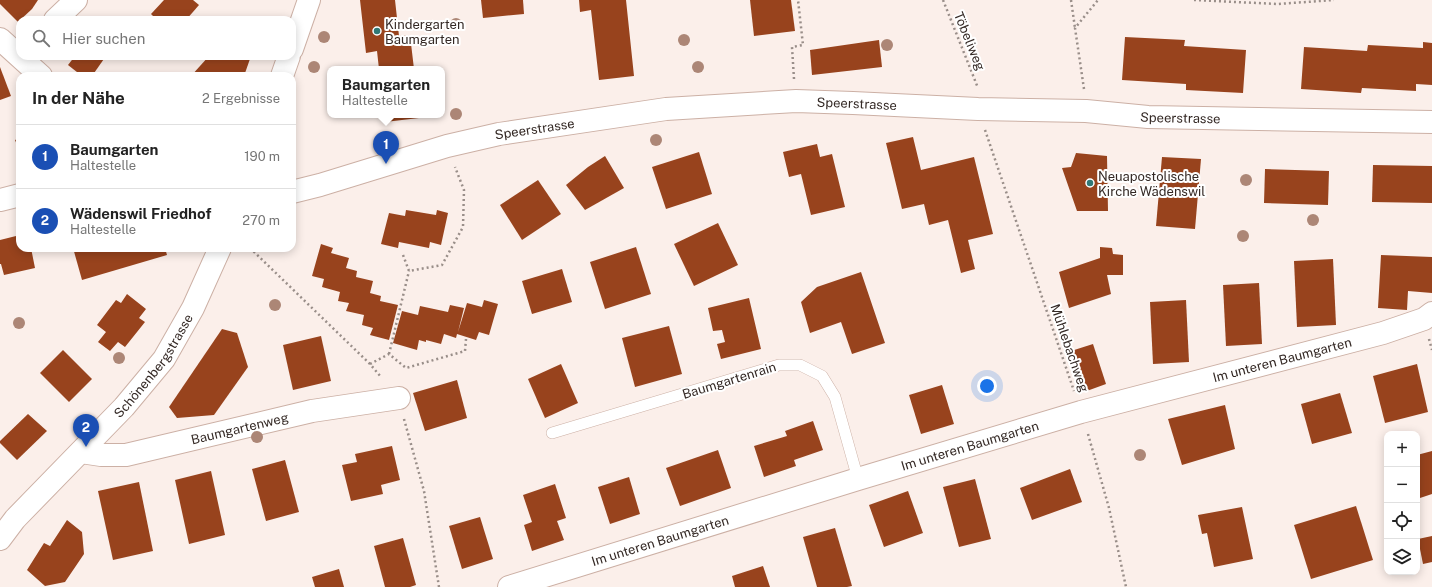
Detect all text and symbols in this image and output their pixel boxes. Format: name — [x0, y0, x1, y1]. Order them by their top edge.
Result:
street label: Töbeliweg — [951, 10, 988, 73]
search box — [16, 16, 296, 60]
place label: Kindergarten Baumgarten — [385, 17, 464, 47]
marker: Kindergarten Baumgarten — [372, 26, 382, 36]
icon: search — [30, 27, 52, 49]
text: Hier suchen — [62, 30, 145, 47]
popup — [327, 66, 445, 118]
text: Baumgarten — [342, 76, 430, 93]
text: In der Nähe — [32, 88, 125, 108]
text: 2 Ergebnisse — [202, 91, 280, 106]
text: Haltestelle — [342, 93, 408, 108]
street label: Speerstrasse — [816, 95, 897, 113]
street label: Speerstrasse — [1139, 109, 1221, 126]
street label: Speerstrasse — [494, 116, 575, 143]
pin: 1 — [373, 131, 399, 164]
text: Baumgarten — [70, 141, 159, 158]
text: 1 — [42, 149, 48, 164]
text: 190 m — [244, 149, 280, 164]
text: Haltestelle — [70, 158, 136, 173]
place label: Neuapostolische Kirche Wädenswil — [1098, 169, 1205, 199]
marker: Neuapostolische Kirche Wädenswil — [1085, 178, 1095, 188]
text: Wädenswil Friedhof — [70, 205, 211, 222]
text: 2 — [41, 213, 49, 228]
text: 270 m — [242, 213, 280, 228]
text: Haltestelle — [70, 222, 136, 237]
street label: Mühlebachweg — [1047, 302, 1092, 394]
street label: Schönenbergstrasse — [111, 312, 196, 421]
street label: Im unteren Baumgarten — [1211, 335, 1353, 385]
street label: Baumgartenrain — [680, 359, 778, 402]
your location — [977, 376, 997, 396]
street label: Baumgartenweg — [189, 410, 290, 447]
pin: 2 — [73, 414, 99, 447]
street label: Im unteren Baumgarten — [899, 418, 1040, 474]
map controls — [1384, 431, 1420, 575]
button: + — [1384, 431, 1420, 467]
button: − — [1384, 467, 1420, 503]
button: locate — [1384, 503, 1420, 539]
street label: Im unteren Baumgarten — [590, 512, 731, 569]
button: layers — [1384, 539, 1420, 575]

